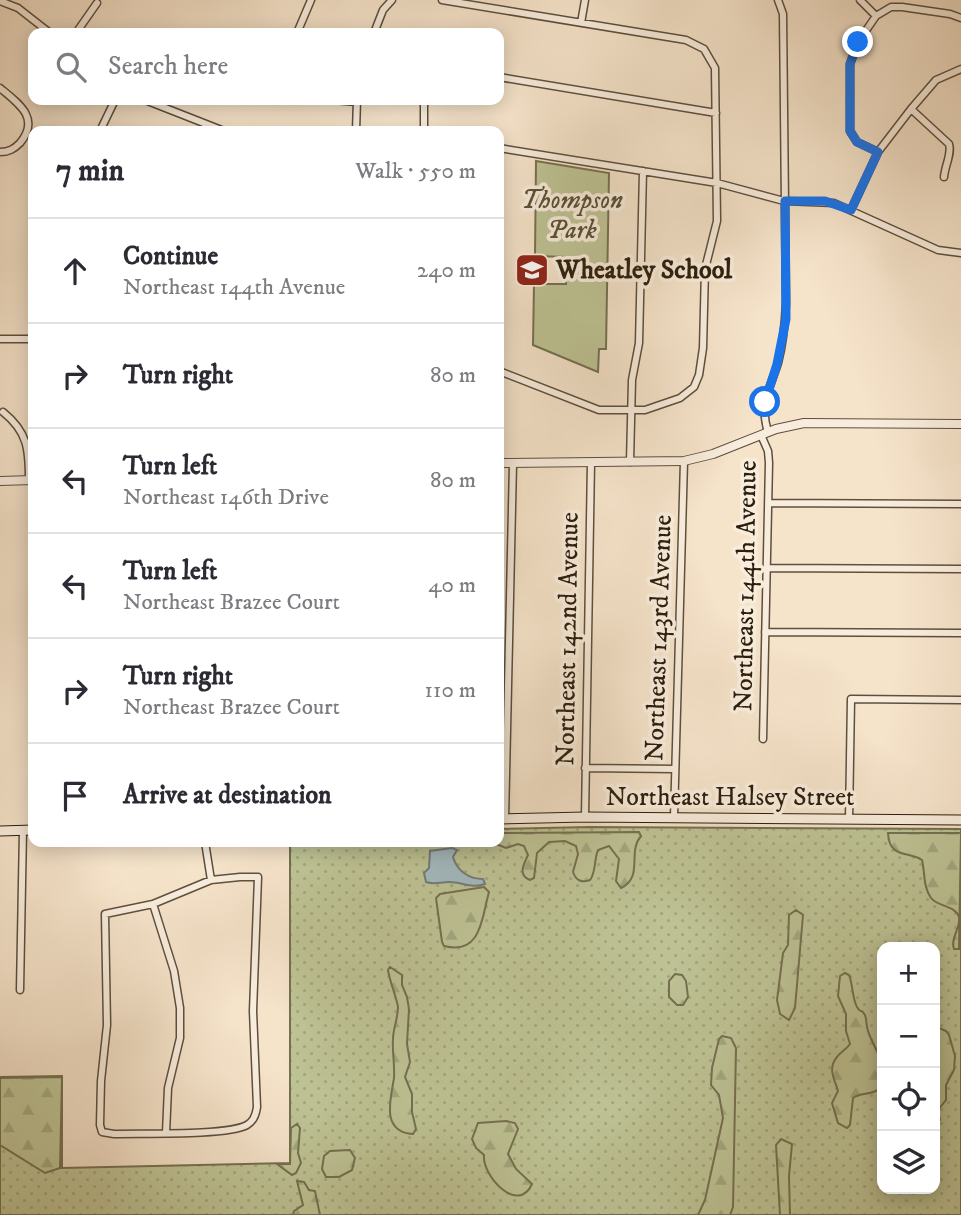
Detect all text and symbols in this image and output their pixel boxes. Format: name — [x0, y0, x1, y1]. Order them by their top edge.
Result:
route end — [842, 26, 873, 57]
search box — [28, 28, 504, 105]
icon: search — [52, 48, 90, 86]
text: Search here — [108, 50, 228, 83]
text: 7 min — [56, 153, 124, 190]
text: Walk · 550 m — [355, 157, 476, 186]
park label: Thompson Park — [521, 184, 623, 247]
text: Continue — [123, 240, 218, 273]
school or university icon: Wheatley School — [513, 251, 551, 289]
icon: ahead — [56, 252, 94, 290]
place label: Wheatley School — [555, 254, 733, 287]
text: 240 m — [417, 256, 476, 285]
text: Northeast 144th Avenue — [123, 273, 345, 302]
icon: right — [56, 357, 94, 395]
text: Turn right — [123, 359, 233, 392]
text: 80 m — [430, 361, 476, 390]
route start — [749, 386, 780, 417]
text: Turn left — [123, 450, 217, 483]
street label: Northeast 144th Avenue — [727, 460, 765, 712]
icon: left — [56, 462, 94, 500]
text: 80 m — [430, 466, 476, 495]
text: Northeast 146th Drive — [123, 483, 329, 512]
street label: Northeast 142nd Avenue — [549, 512, 587, 766]
street label: Northeast 143rd Avenue — [638, 514, 680, 762]
text: Turn left — [123, 555, 217, 588]
icon: left — [56, 567, 94, 605]
text: 40 m — [428, 571, 476, 600]
text: Northeast Brazee Court — [123, 588, 340, 617]
text: Turn right — [123, 660, 233, 693]
icon: right — [56, 672, 94, 710]
text: 110 m — [425, 676, 476, 705]
text: Northeast Brazee Court — [123, 693, 340, 722]
icon: arrive — [56, 777, 94, 815]
text: Arrive at destination — [123, 779, 332, 812]
street label: Northeast Halsey Street — [606, 781, 854, 814]
map controls — [877, 942, 940, 1194]
button: + — [877, 942, 940, 1005]
button: − — [877, 1005, 940, 1068]
button: locate — [877, 1068, 940, 1131]
button: layers — [877, 1131, 940, 1194]

